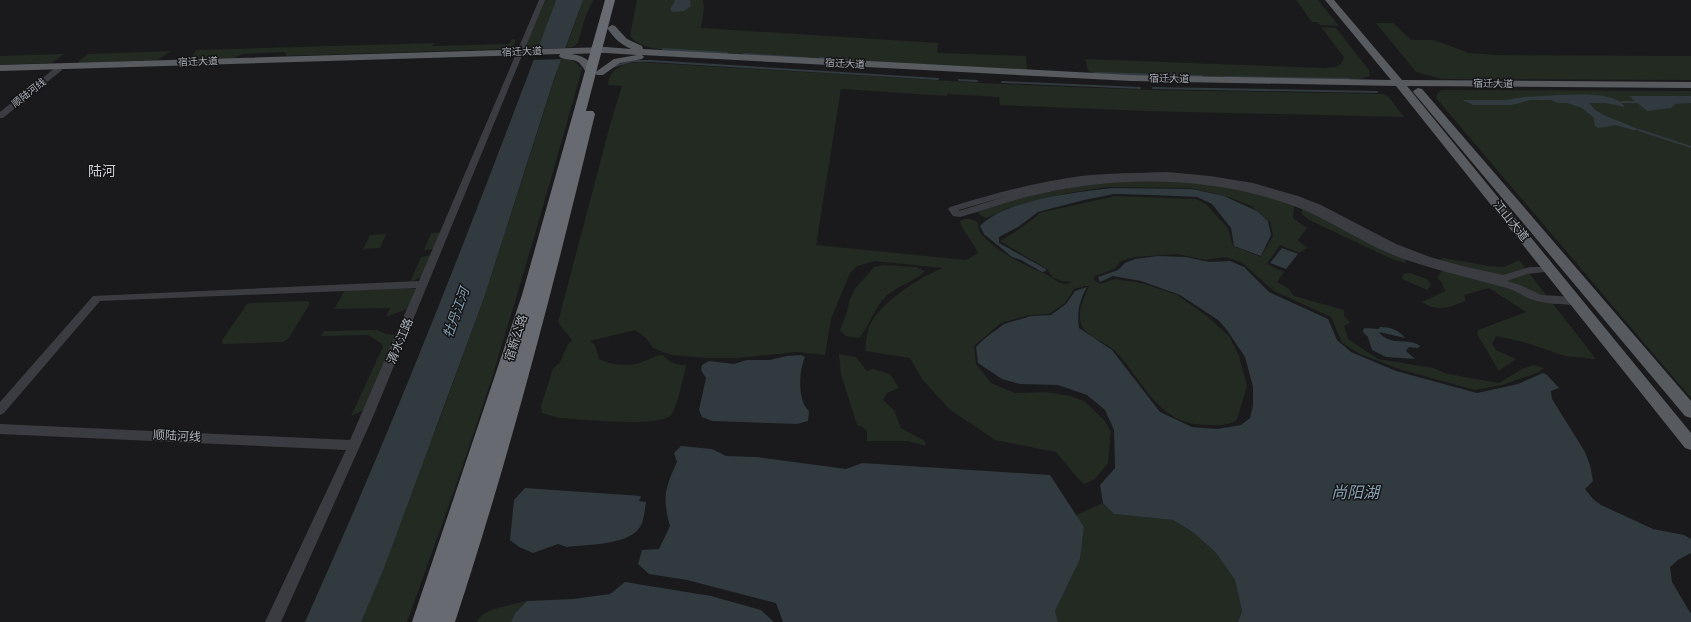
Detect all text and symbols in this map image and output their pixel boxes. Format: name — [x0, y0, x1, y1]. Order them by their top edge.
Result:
street label: 宿迁大道 — [502, 45, 542, 58]
street label: 宿迁大道 — [178, 55, 218, 68]
street label: 宿迁大道 — [825, 57, 865, 70]
street label: 宿迁大道 — [1149, 73, 1189, 84]
street label: 顺陆河线 — [10, 76, 48, 109]
street label: 宿迁大道 — [1473, 78, 1513, 89]
district label: 陆河 — [88, 164, 116, 179]
street label: 江山大道 — [1491, 198, 1532, 243]
water label: 牡丹江河 — [441, 283, 473, 340]
street label: 宿新公路 — [502, 313, 529, 363]
street label: 清水江路 — [384, 316, 415, 365]
street label: 顺陆河线 — [153, 428, 201, 443]
water label: 尚阳湖 — [1331, 484, 1382, 501]

